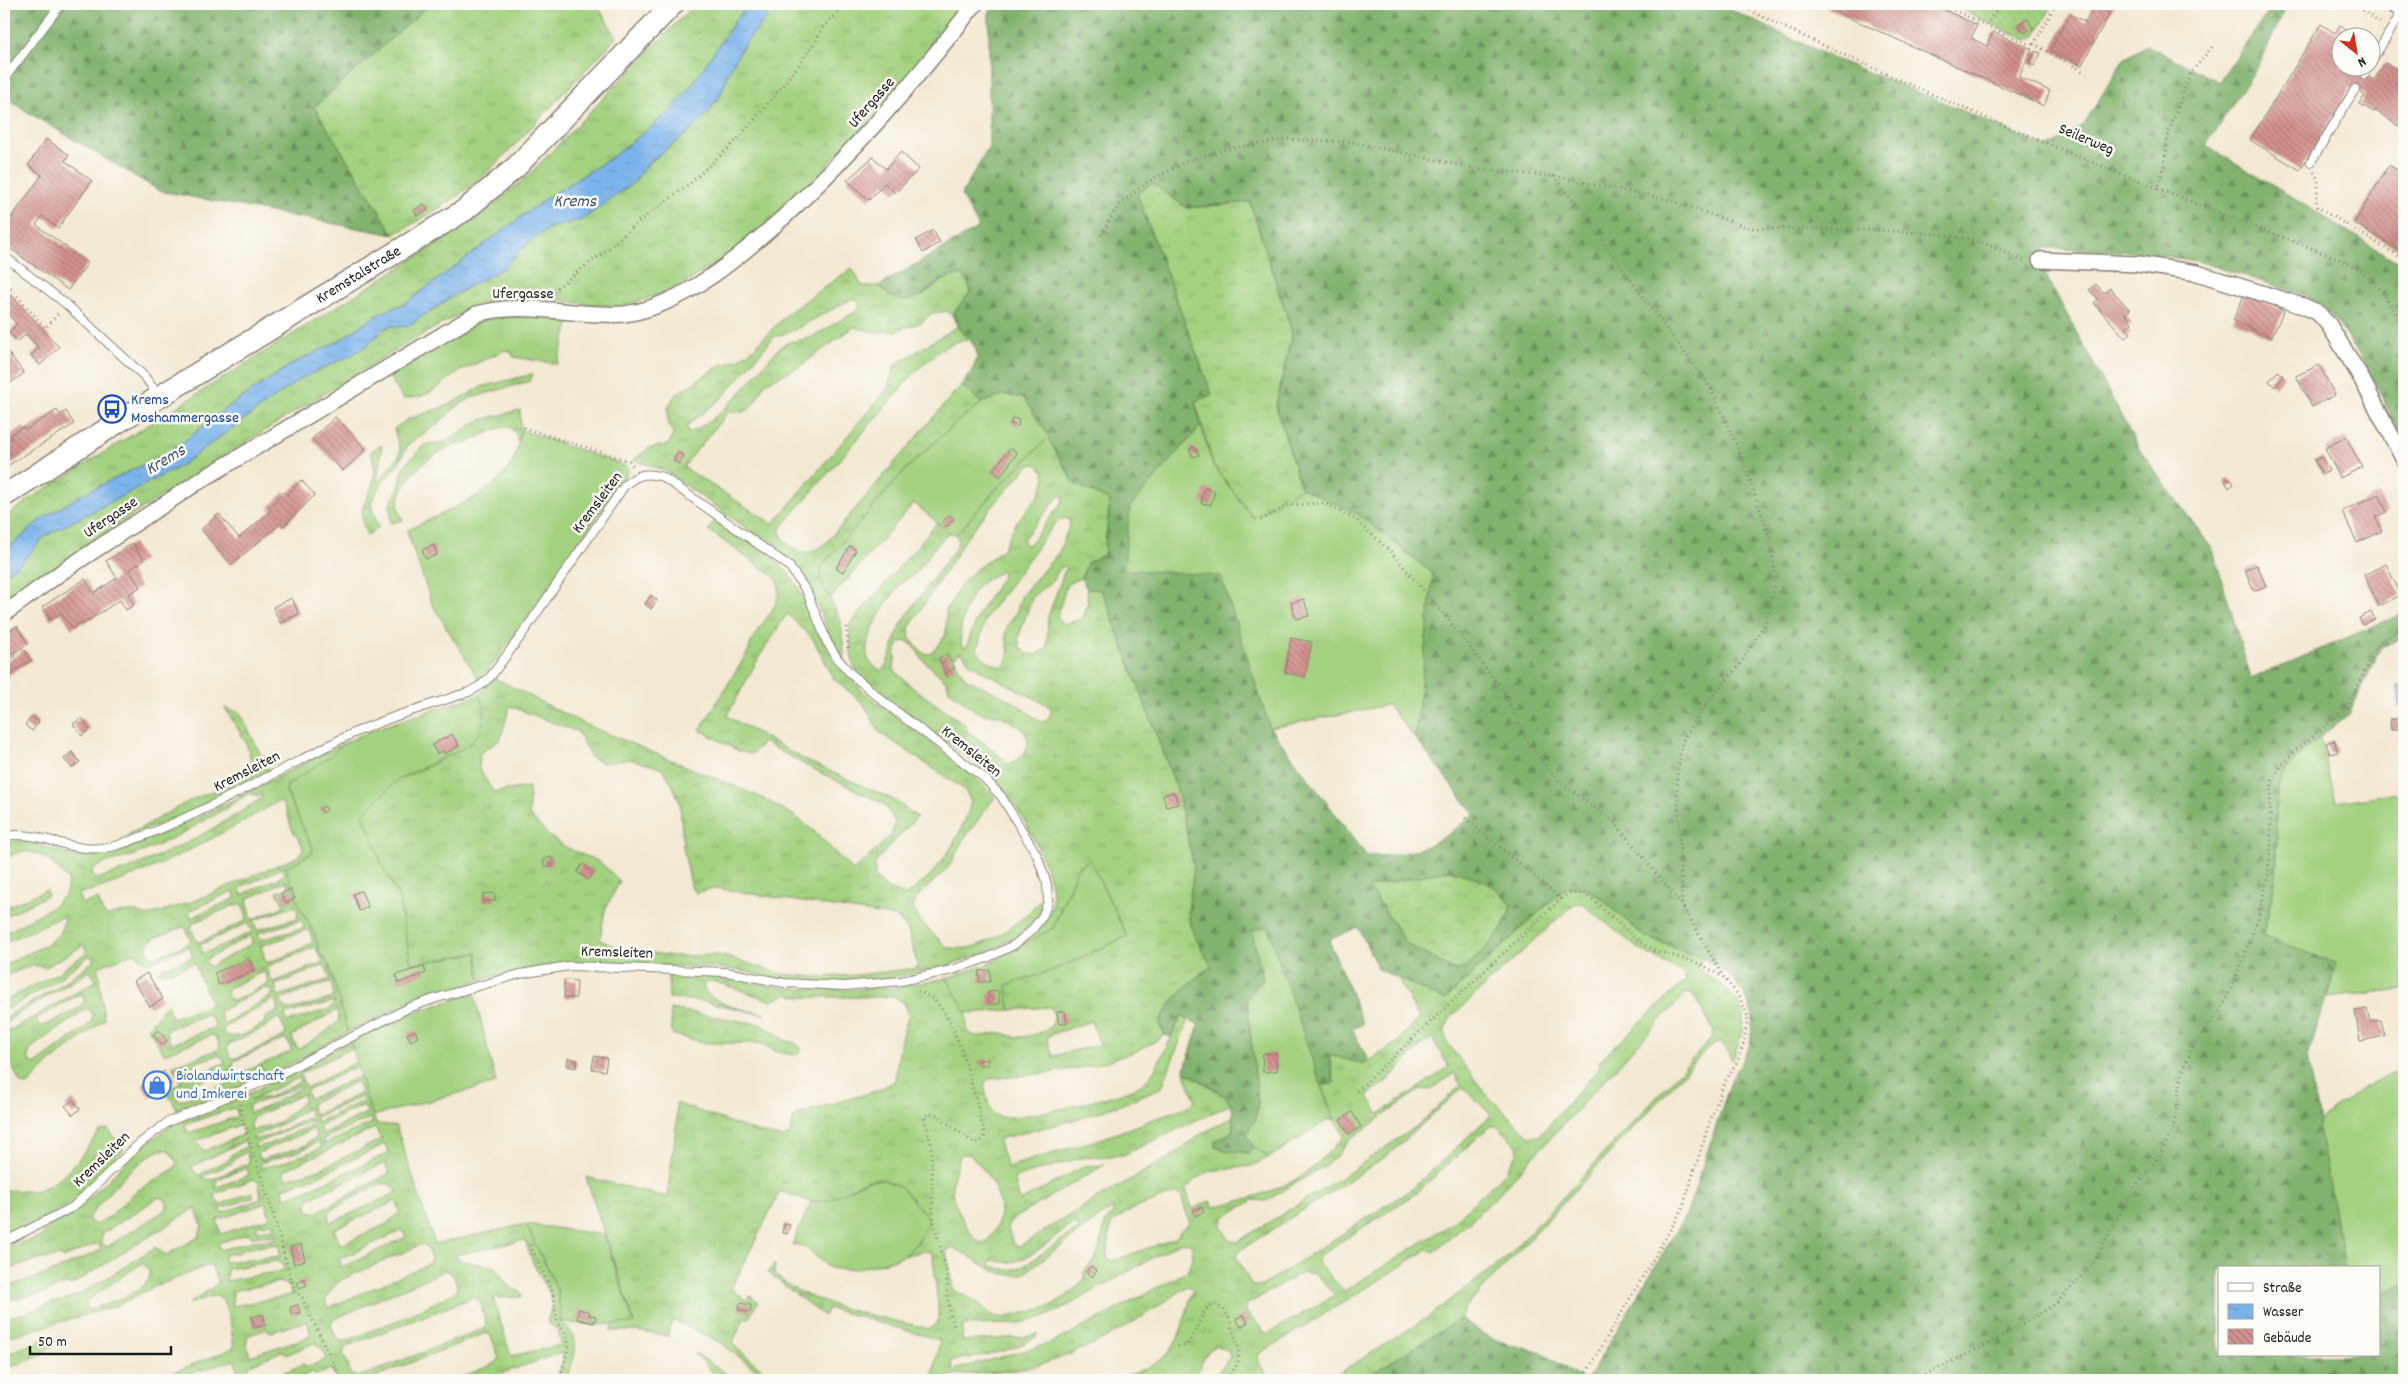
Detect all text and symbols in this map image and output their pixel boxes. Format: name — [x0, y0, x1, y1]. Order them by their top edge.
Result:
north arrow — [2330, 28, 2380, 78]
text: N — [2353, 51, 2370, 72]
street label: Ufergasse — [843, 72, 901, 134]
street label: Seilerweg — [2055, 118, 2117, 162]
water label: Krems — [554, 190, 597, 215]
street label: Kremstalstraße — [312, 240, 406, 310]
street label: Ufergasse — [492, 283, 554, 306]
place label: Krems Moshammergasse — [131, 389, 239, 430]
bus stop icon: Krems Moshammergasse — [97, 394, 127, 424]
water label: Krems — [141, 439, 191, 483]
street label: Kremsleiten — [567, 467, 629, 539]
street label: Ufergasse — [79, 491, 143, 545]
street label: Kremsleiten — [936, 720, 1006, 784]
street label: Kremsleiten — [210, 745, 284, 799]
street label: Kremsleiten — [581, 940, 653, 966]
place label: Biolandwirtschaft und Imkerei — [176, 1065, 285, 1106]
shop icon: Biolandwirtschaft und Imkerei — [142, 1070, 172, 1100]
street label: Kremsleiten — [68, 1127, 136, 1193]
legend — [2218, 1266, 2380, 1356]
text: Straße — [2263, 1278, 2302, 1300]
text: Wasser — [2263, 1302, 2304, 1324]
scale bar — [30, 1324, 171, 1356]
text: Gebäude — [2263, 1328, 2312, 1350]
text: 50 m — [38, 1332, 67, 1354]

